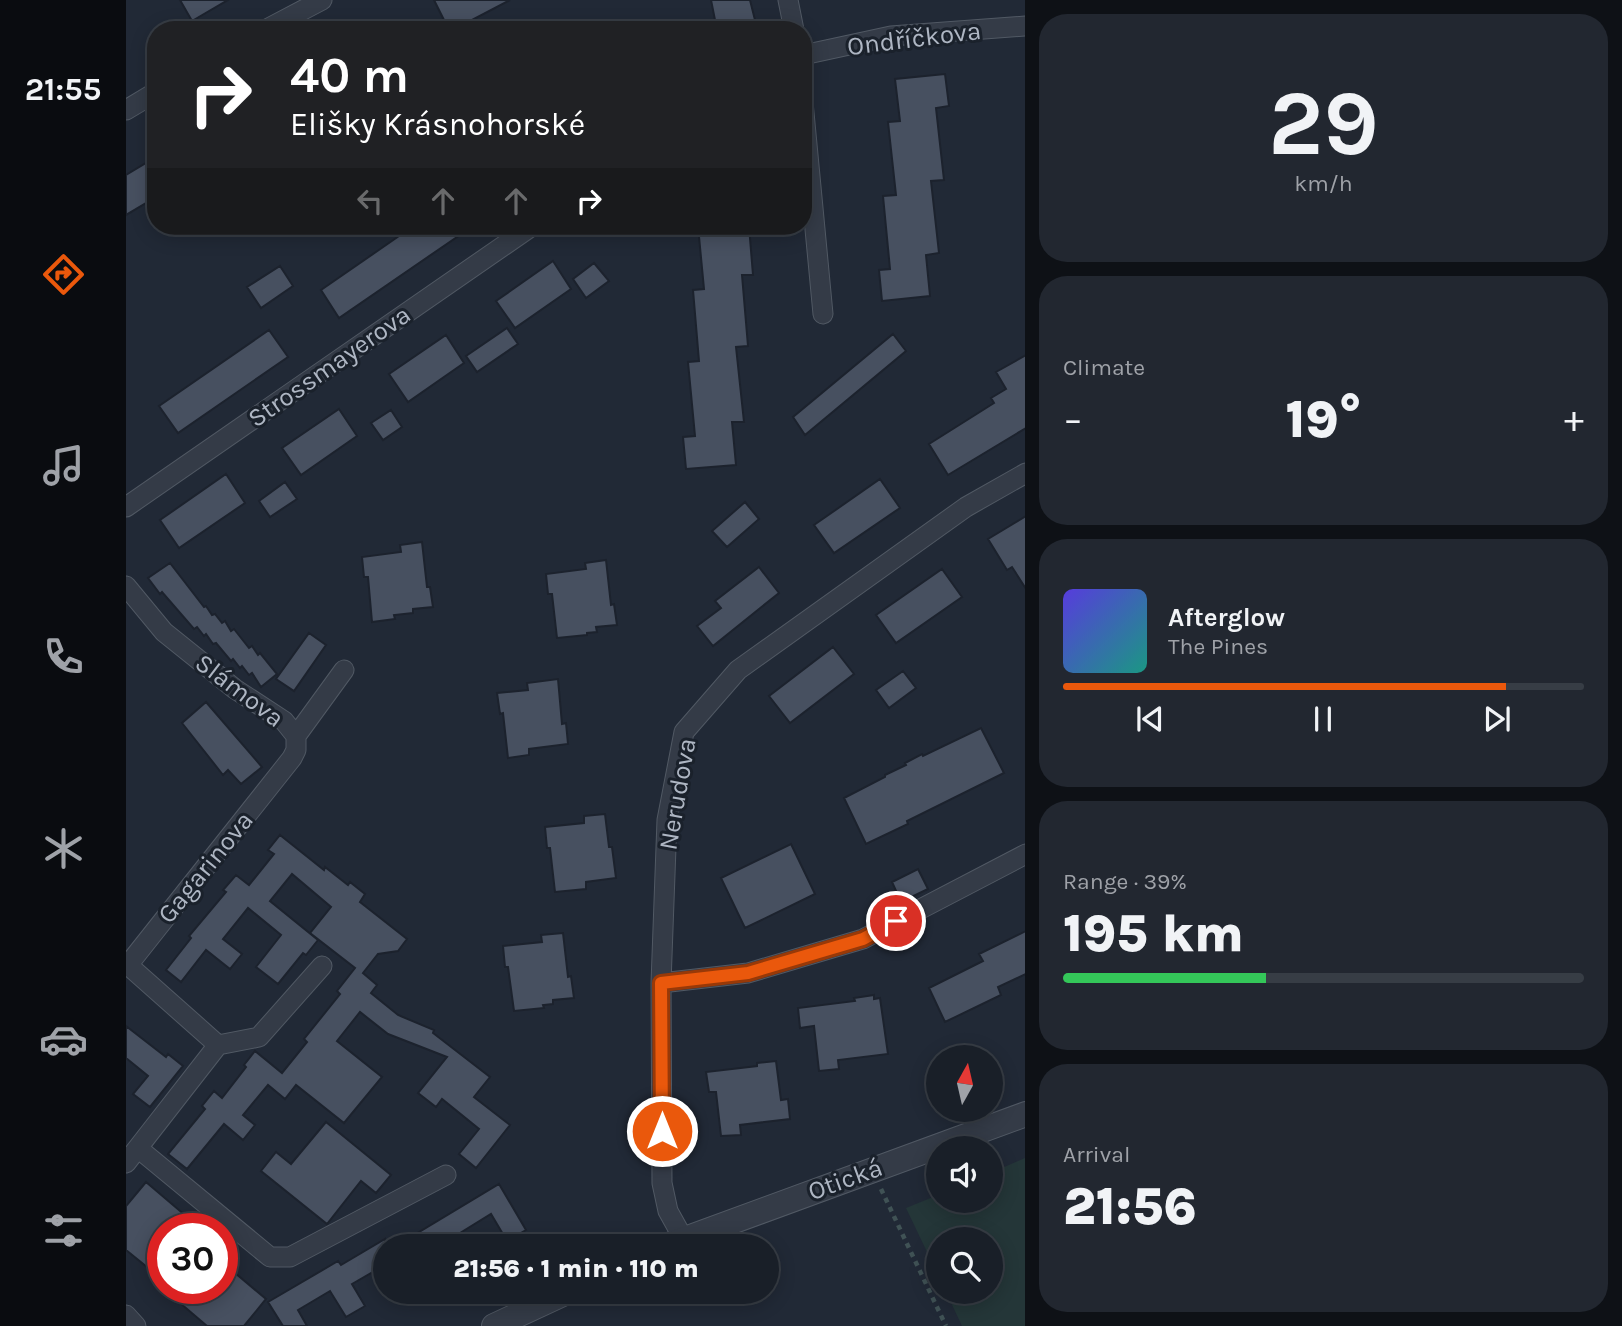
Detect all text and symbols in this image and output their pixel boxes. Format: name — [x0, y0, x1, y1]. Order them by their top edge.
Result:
street label: Ondříčkova — [845, 15, 983, 62]
text: 40 m — [290, 47, 409, 104]
icon: right — [175, 49, 266, 140]
text: 21:55 — [25, 71, 101, 108]
text: 29 — [1268, 71, 1379, 177]
text: Elišky Krásnohorské — [290, 106, 585, 143]
text: km/h — [1294, 170, 1353, 197]
icon: left — [351, 182, 389, 220]
icon: ahead — [424, 182, 462, 220]
icon: ahead — [497, 182, 535, 220]
icon: right — [570, 182, 608, 220]
icon: directions — [39, 250, 88, 299]
street label: Strossmayerova — [242, 299, 417, 434]
text: Climate — [1063, 354, 1145, 381]
text: 19° — [1285, 389, 1362, 450]
text: − — [1063, 397, 1083, 442]
text: + — [1564, 397, 1584, 442]
icon: music — [39, 441, 88, 490]
text: Afterglow — [1168, 602, 1285, 633]
icon: phone — [39, 632, 88, 681]
text: The Pines — [1168, 633, 1268, 660]
street label: Slámova — [189, 647, 290, 734]
icon: previous — [1131, 700, 1169, 738]
icon: pause — [1304, 700, 1342, 738]
icon: next — [1478, 700, 1516, 738]
street label: Nerudova — [652, 736, 703, 853]
street label: Gagarinova — [151, 805, 260, 929]
icon: climate — [39, 824, 88, 873]
text: Range · 39% — [1063, 868, 1187, 895]
pin — [866, 891, 926, 951]
icon: arrive — [877, 902, 915, 940]
text: 195 km — [1063, 903, 1244, 964]
icon: car — [39, 1015, 88, 1064]
north arrow — [926, 1045, 1003, 1122]
map controls — [926, 1045, 1003, 1304]
position arrow — [625, 1094, 699, 1168]
button: sound — [926, 1136, 1003, 1213]
text: Arrival — [1063, 1141, 1130, 1168]
street label: Otická — [804, 1152, 887, 1207]
text: 21:56 — [1063, 1176, 1197, 1237]
icon: filters — [39, 1206, 88, 1255]
speed limit sign: 30 — [147, 1213, 238, 1304]
button: search — [926, 1227, 1003, 1304]
text: 21:56 · 1 min · 110 m — [453, 1253, 699, 1284]

